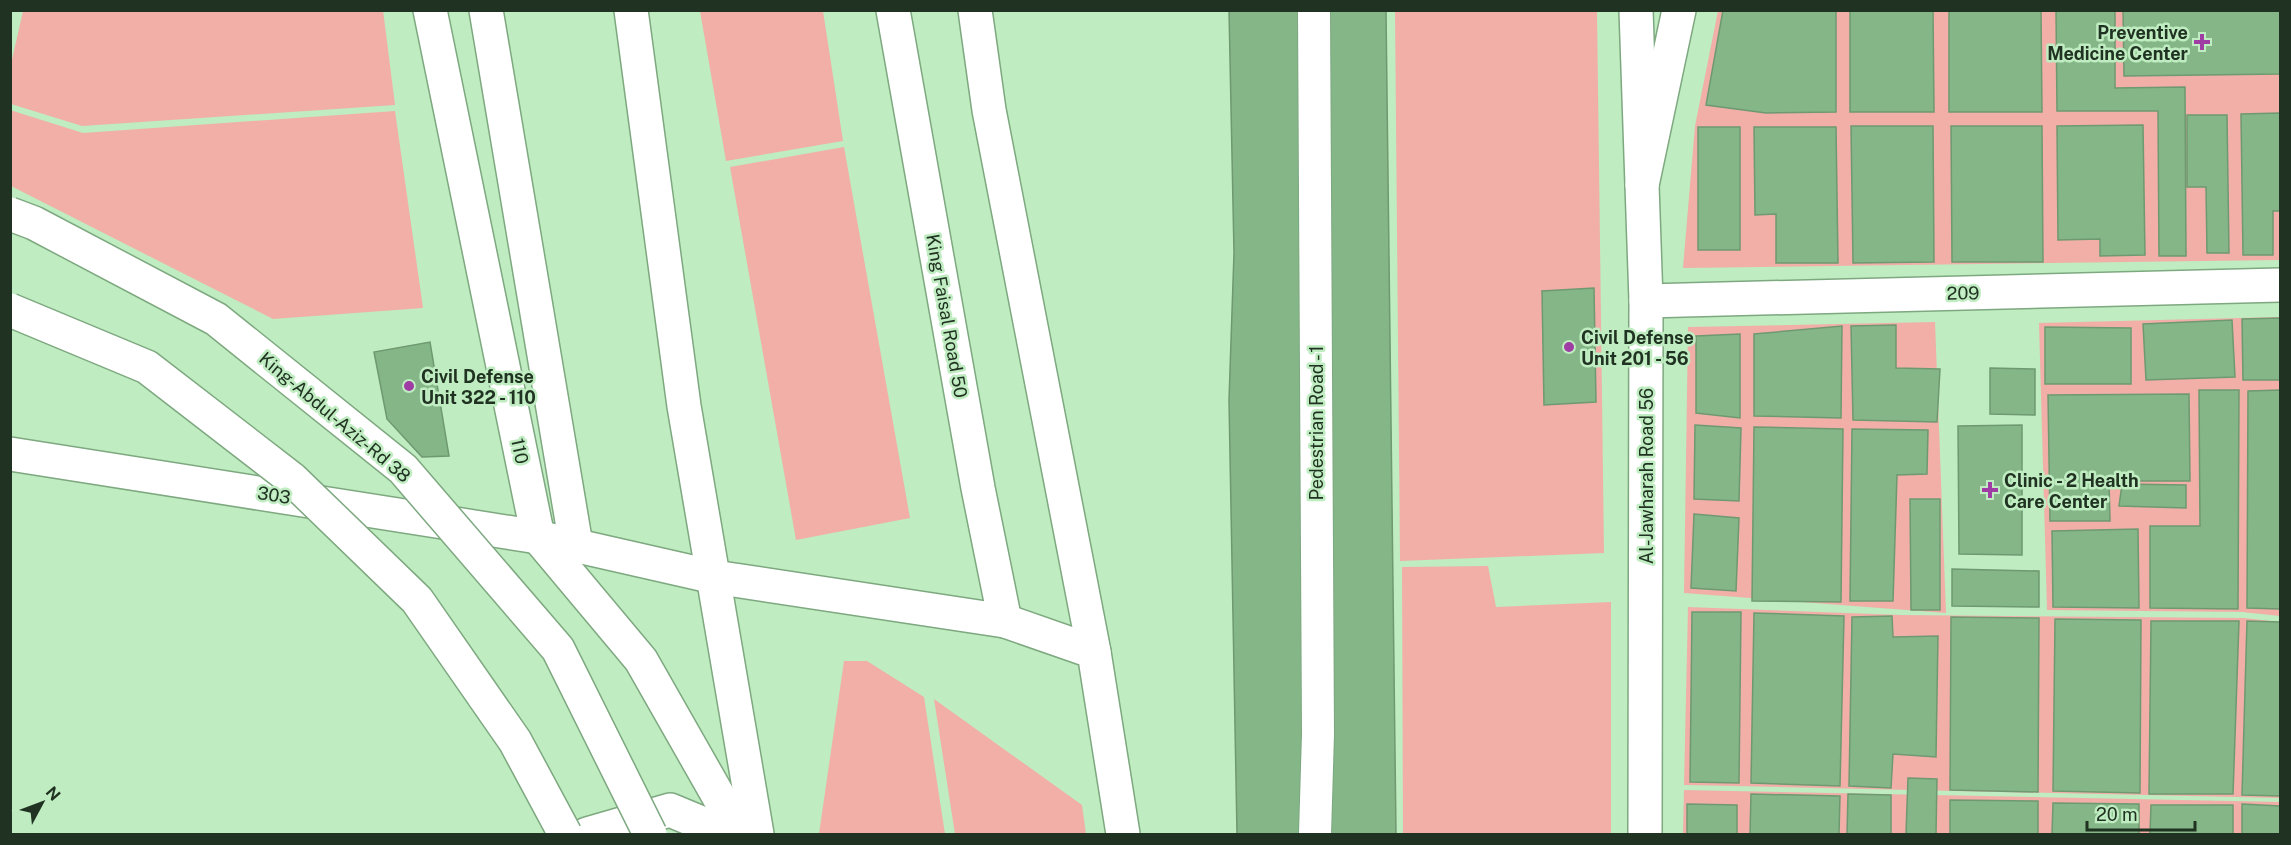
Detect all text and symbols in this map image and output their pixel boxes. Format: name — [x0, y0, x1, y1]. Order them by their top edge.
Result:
place label: Preventive Medicine Center — [2047, 22, 2189, 64]
marker: Preventive Medicine Center — [2193, 33, 2211, 51]
street label: King Faisal Road 50 — [922, 232, 972, 400]
street label: 209 — [1946, 282, 1980, 304]
place label: Civil Defense Unit 201 - 56 — [1581, 327, 1694, 369]
marker: Civil Defense Unit 201 - 56 — [1562, 340, 1576, 354]
street label: Pedestrian Road - 1 — [1306, 345, 1327, 501]
street label: King-Abdul-Aziz-Rd 38 — [255, 348, 415, 486]
place label: Civil Defense Unit 322 - 110 — [421, 366, 536, 408]
marker: Civil Defense Unit 322 - 110 — [402, 379, 416, 393]
street label: Al-Jawharah Road 56 — [1636, 388, 1657, 564]
street label: 110 — [507, 436, 533, 466]
place label: Clinic - 2 Health Care Center — [2004, 470, 2139, 512]
marker: Clinic - 2 Health Care Center — [1981, 481, 1999, 499]
street label: 303 — [256, 482, 292, 508]
north arrow — [12, 773, 72, 833]
text: N — [42, 783, 64, 804]
scale bar — [2087, 794, 2195, 832]
text: 20 m — [2096, 804, 2138, 825]

